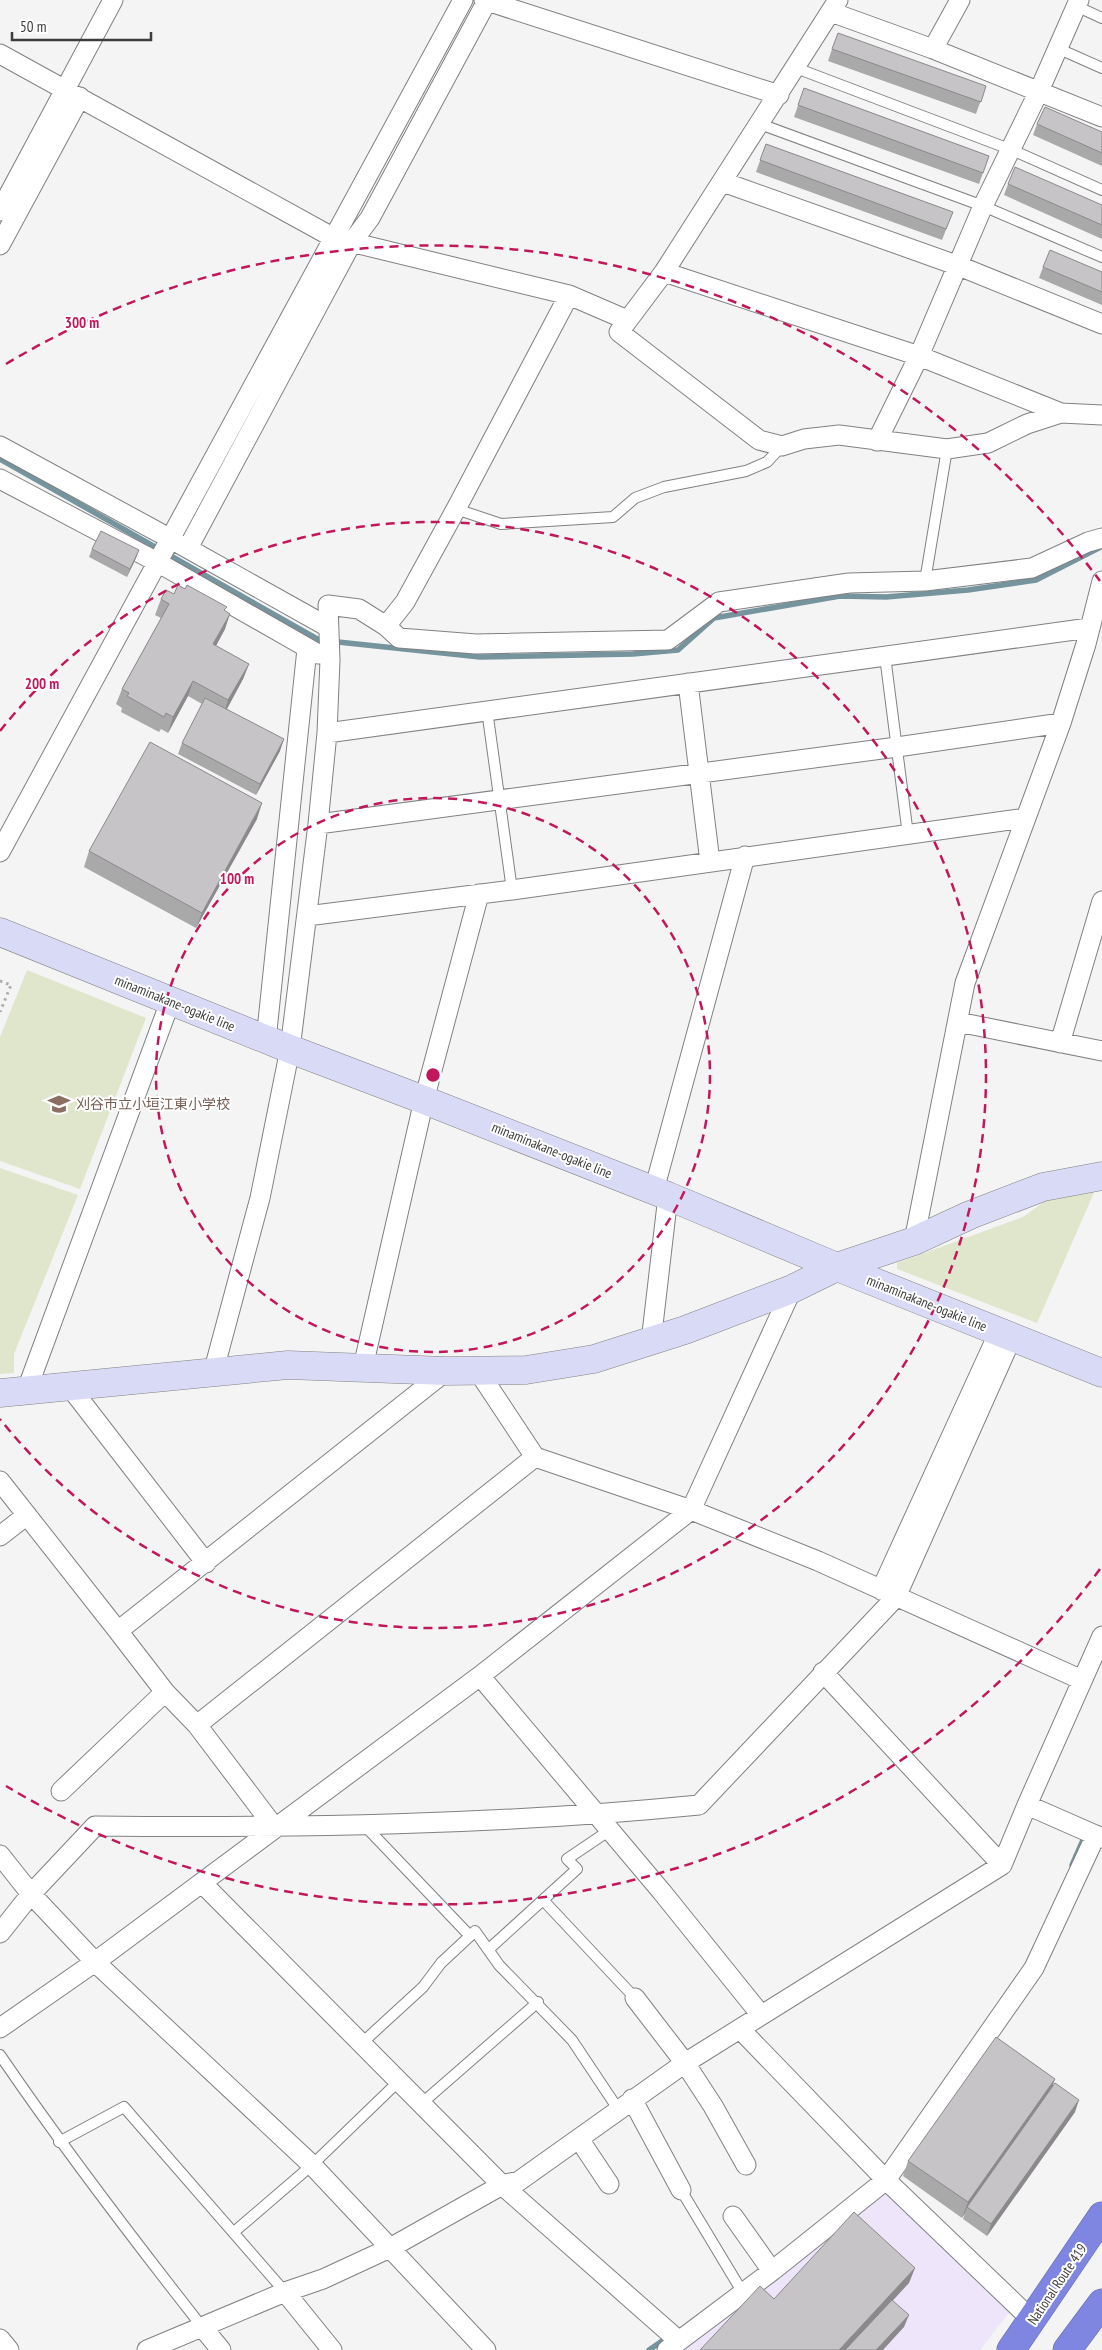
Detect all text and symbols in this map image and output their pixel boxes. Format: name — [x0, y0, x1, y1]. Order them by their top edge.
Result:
scale bar — [12, 10, 151, 42]
text: 50 m — [20, 17, 46, 36]
text: 300 m — [65, 313, 99, 332]
text: 200 m — [25, 674, 59, 693]
text: 100 m — [220, 869, 254, 888]
street label: minaminakane-ogakie line — [112, 971, 238, 1035]
centre of rings — [424, 1066, 442, 1084]
school or university icon: 刈谷市立小垣江東小学校 — [46, 1091, 72, 1117]
place label: 刈谷市立小垣江東小学校 — [76, 1095, 230, 1113]
street label: minaminakane-ogakie line — [489, 1118, 615, 1182]
street label: minaminakane-ogakie line — [864, 1271, 990, 1335]
street label: National Route 419 — [1023, 2240, 1091, 2328]

